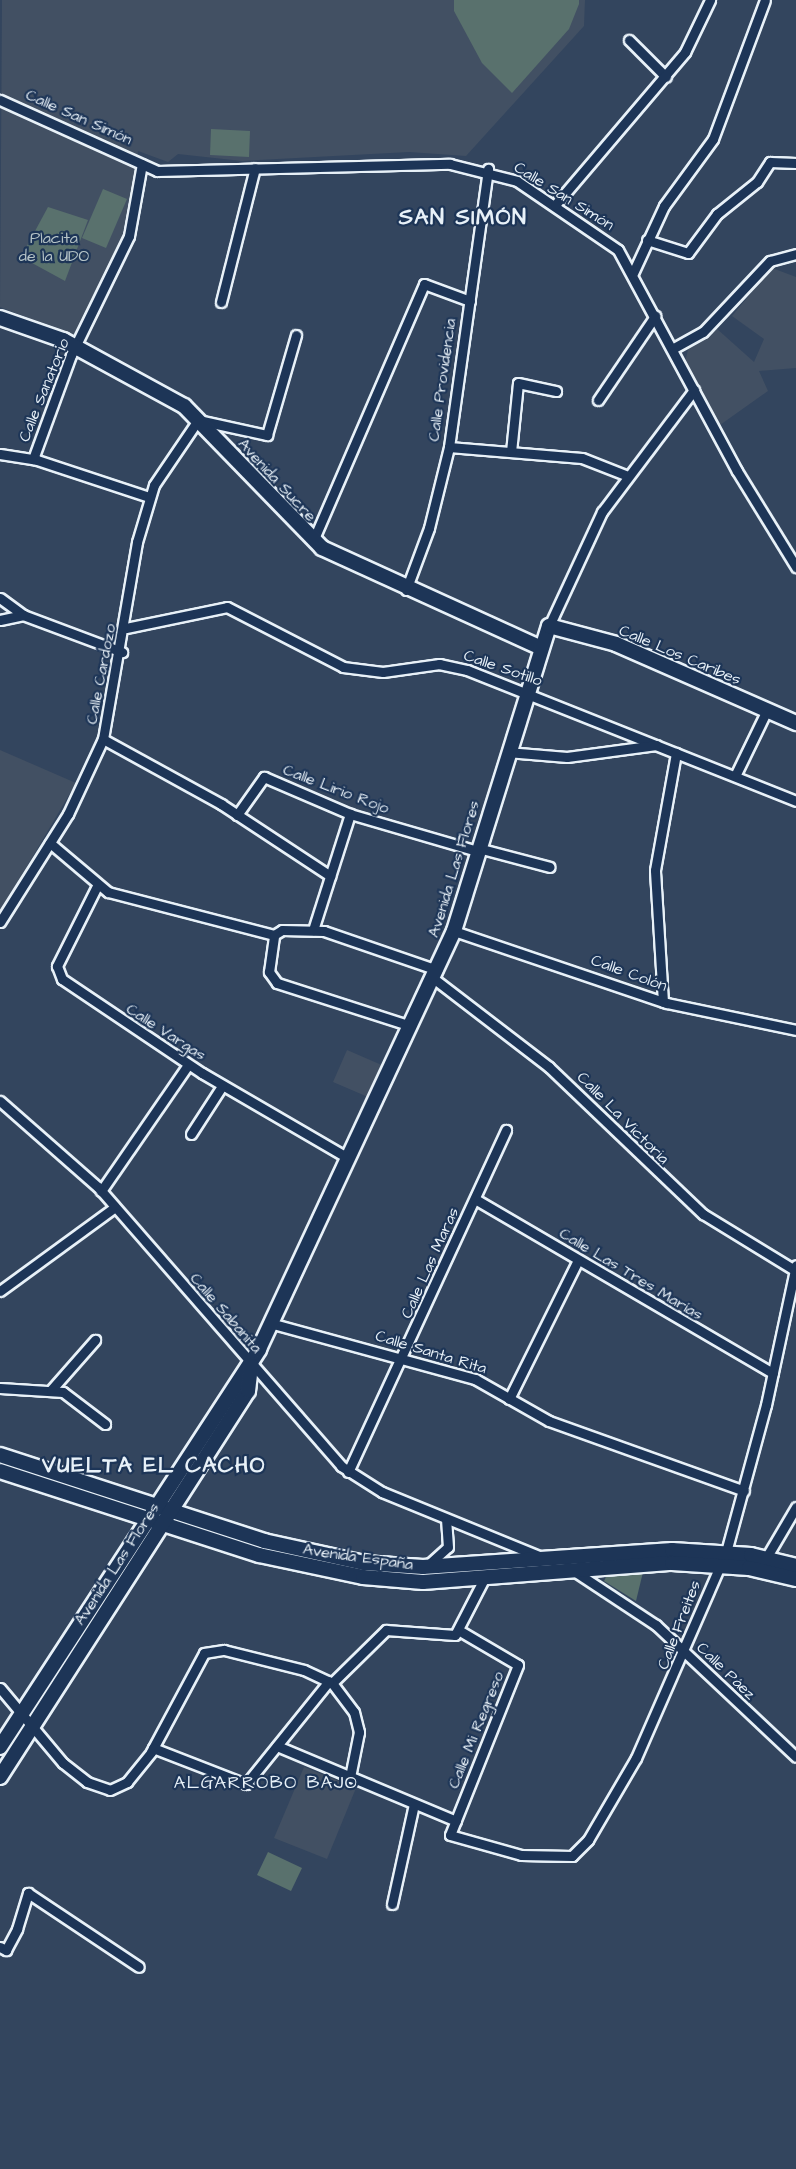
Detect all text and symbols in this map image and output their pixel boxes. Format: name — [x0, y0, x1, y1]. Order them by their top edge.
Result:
street label: Calle San Simón — [23, 85, 135, 149]
street label: Calle San Simón — [510, 158, 618, 234]
district label: SAN SIMÓN — [399, 205, 527, 231]
park label: Placita de la UDO — [19, 228, 89, 266]
street label: Calle Providencia — [424, 317, 460, 443]
street label: Calle Sanatorio — [15, 335, 73, 445]
street label: Avenida Sucre — [234, 435, 320, 525]
street label: Calle Los Caribes — [616, 621, 744, 689]
street label: Calle Cardozo — [82, 622, 120, 726]
street label: Calle Sotillo — [461, 646, 545, 690]
street label: Calle Lirio Rojo — [280, 760, 392, 818]
street label: Avenida Las Flores — [424, 798, 484, 940]
street label: Calle Colón — [588, 950, 670, 996]
street label: Calle Vargas — [123, 999, 209, 1065]
street label: Calle La Victoria — [573, 1068, 673, 1168]
street label: Calle Las Maras — [397, 1204, 463, 1322]
street label: Calle Las Tres Marías — [556, 1224, 706, 1324]
street label: Calle Sabanita — [186, 1269, 266, 1357]
street label: Calle Santa Rita — [373, 1326, 489, 1378]
district label: VUELTA EL CACHO — [42, 1453, 266, 1479]
street label: Avenida Las Flores — [70, 1499, 164, 1629]
street label: Avenida España — [302, 1540, 414, 1574]
street label: Calle Freites — [653, 1578, 705, 1672]
street label: Calle Páez — [693, 1638, 759, 1704]
street label: Calle Mi Regreso — [444, 1669, 508, 1791]
district label: ALGARROBO BAJO — [174, 1772, 358, 1794]

